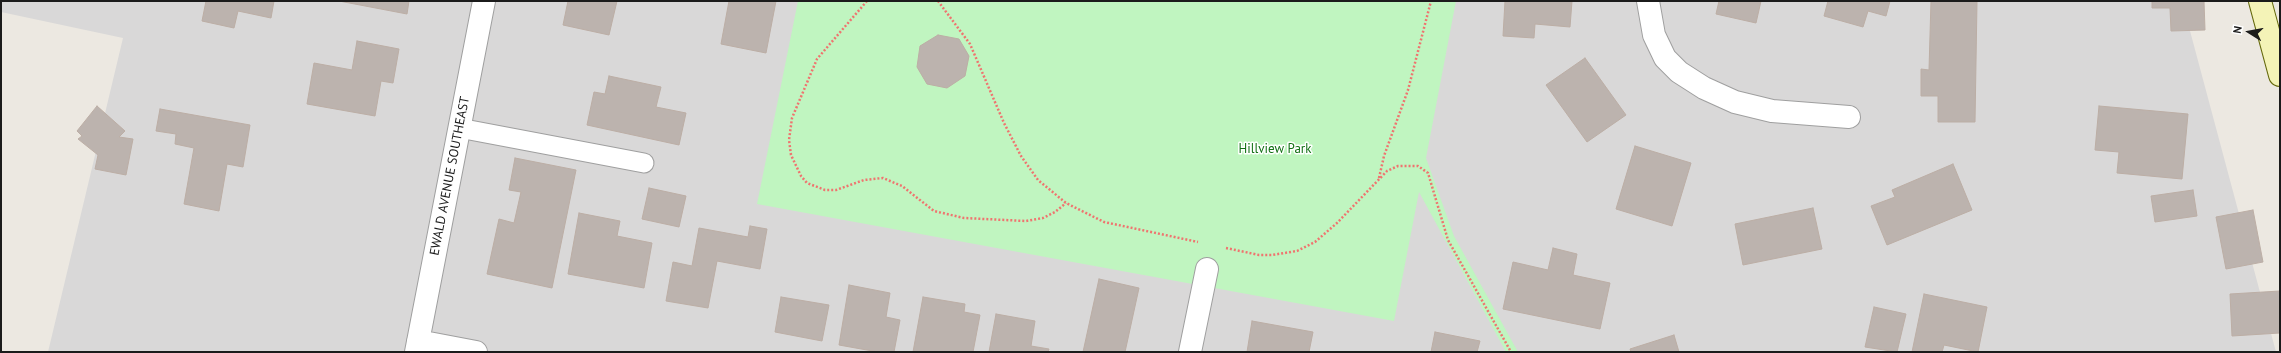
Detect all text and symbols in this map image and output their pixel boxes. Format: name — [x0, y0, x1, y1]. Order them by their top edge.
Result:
north arrow — [2229, 12, 2269, 52]
text: N — [2230, 25, 2245, 35]
street label: EWALD AVENUE SOUTHEAST — [427, 95, 473, 257]
park label: Hillview Park — [1239, 141, 1311, 157]

